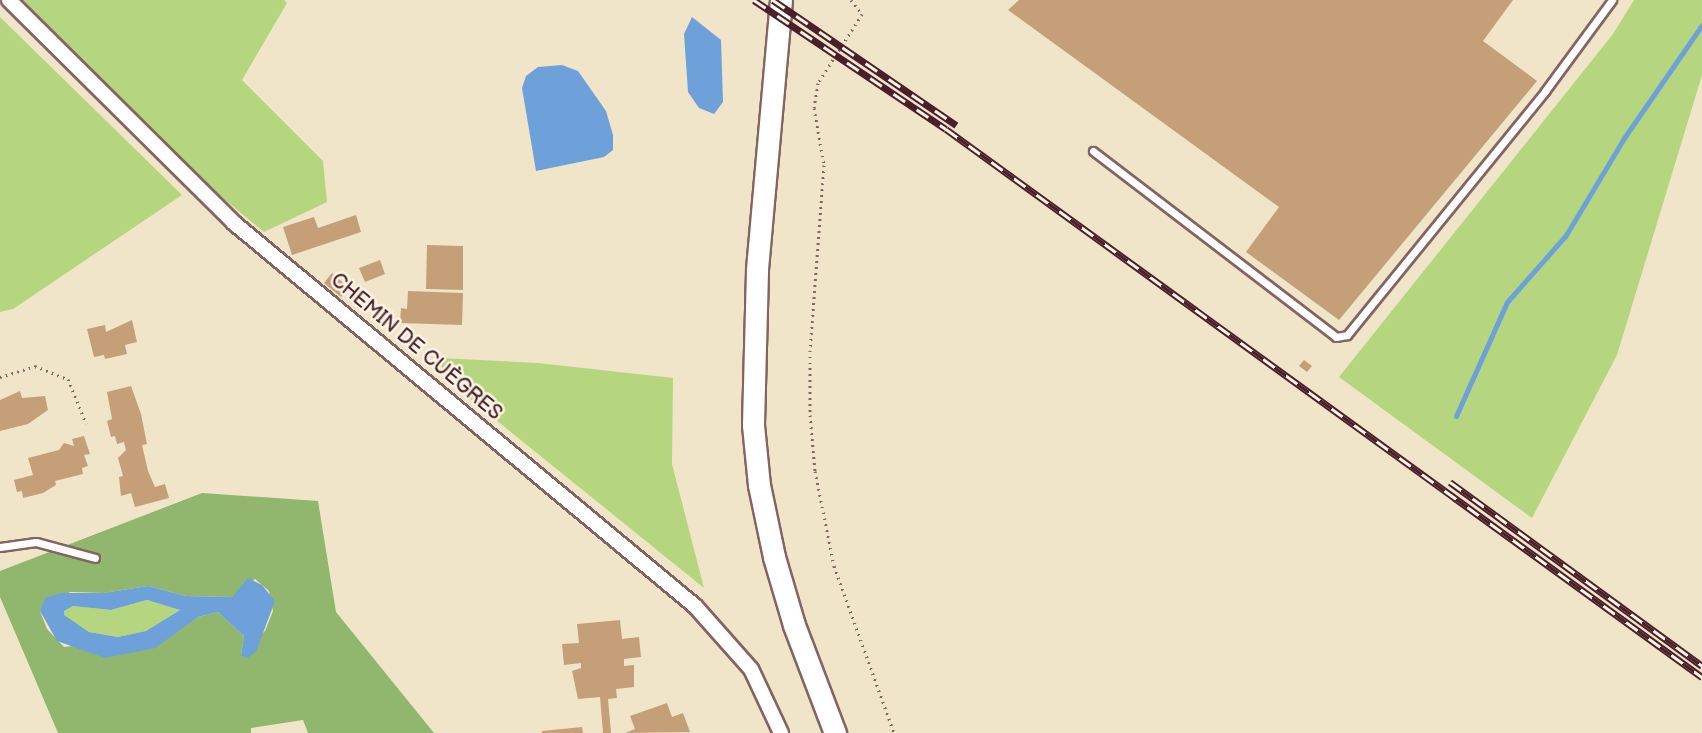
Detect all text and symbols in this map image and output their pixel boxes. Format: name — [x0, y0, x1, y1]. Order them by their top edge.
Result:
street label: CHEMIN DE CUÈGRES — [326, 268, 506, 426]

